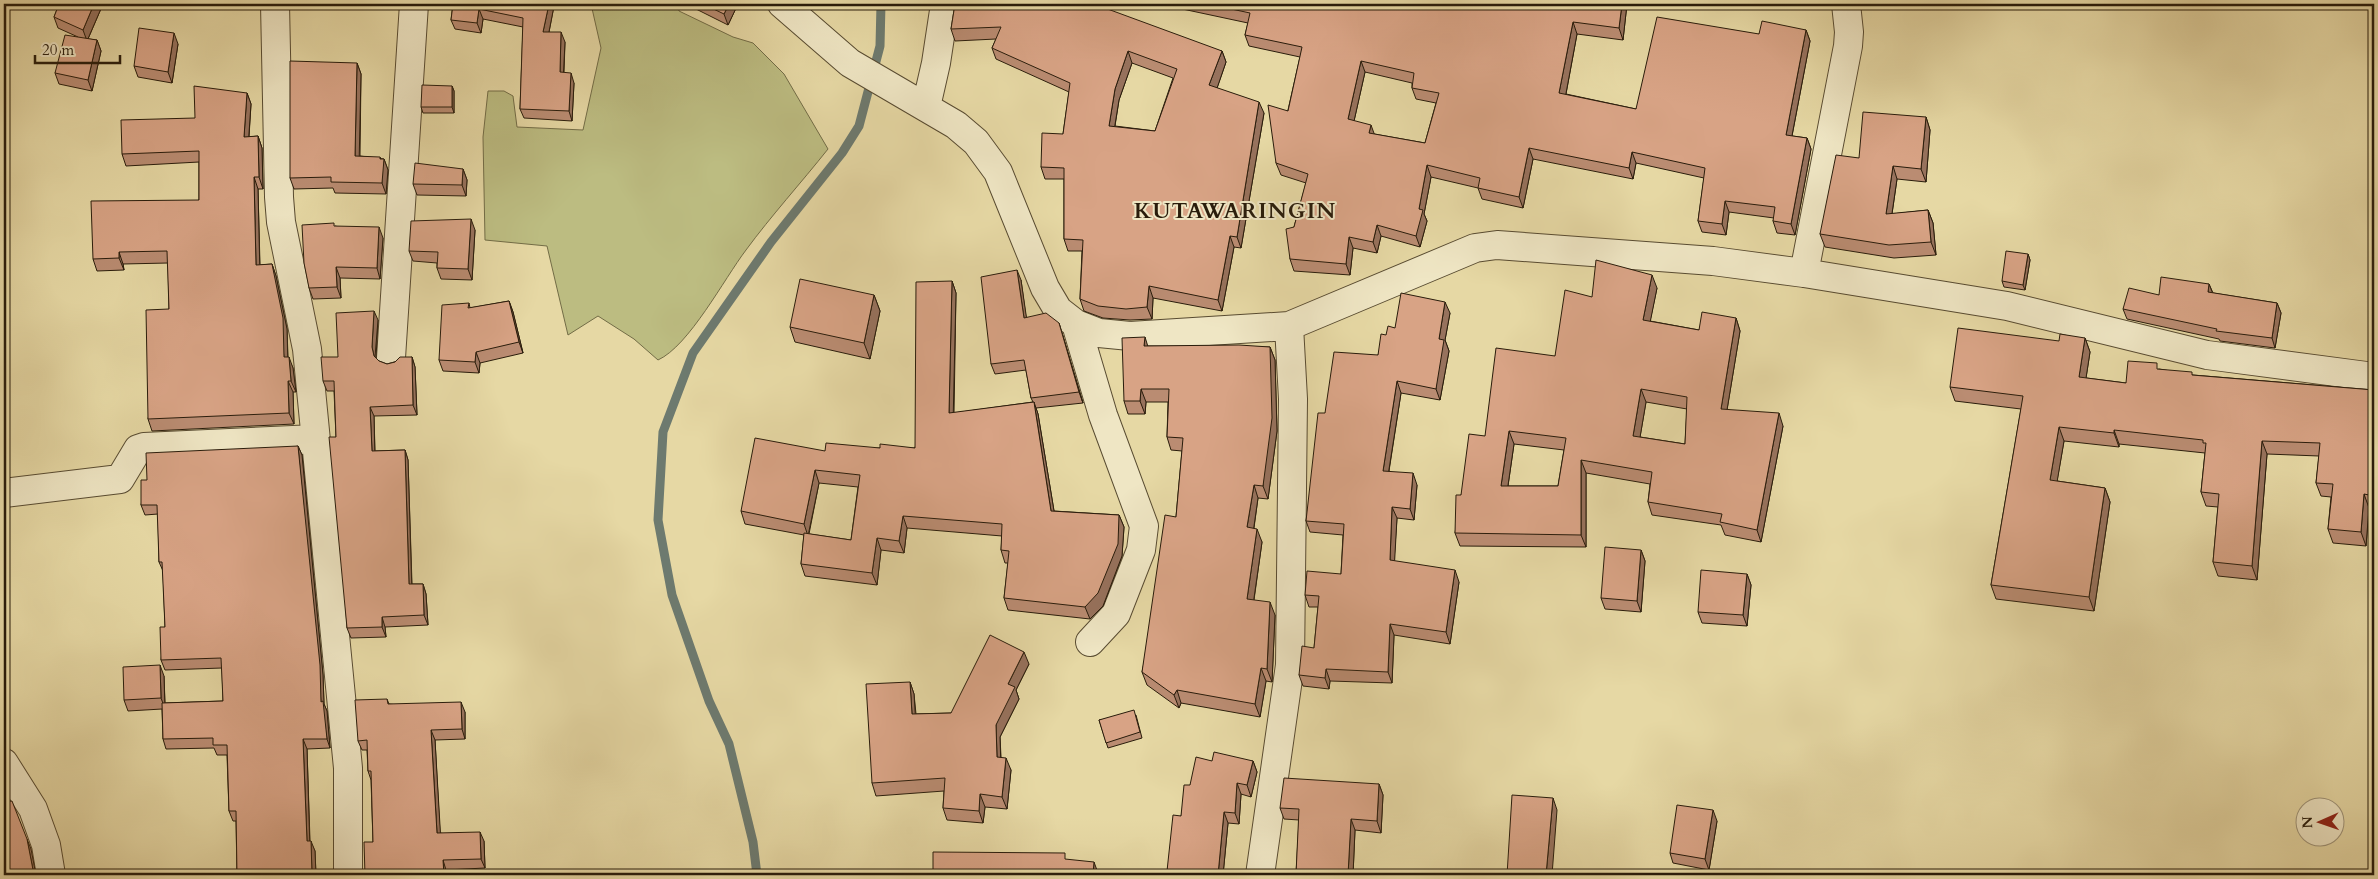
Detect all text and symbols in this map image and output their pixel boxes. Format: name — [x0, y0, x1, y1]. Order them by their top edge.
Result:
scale bar — [35, 32, 120, 64]
text: 20 m — [42, 40, 74, 60]
district label: KUTAWARINGIN — [1134, 196, 1336, 226]
north arrow — [2296, 796, 2346, 846]
text: N — [2298, 816, 2317, 829]

